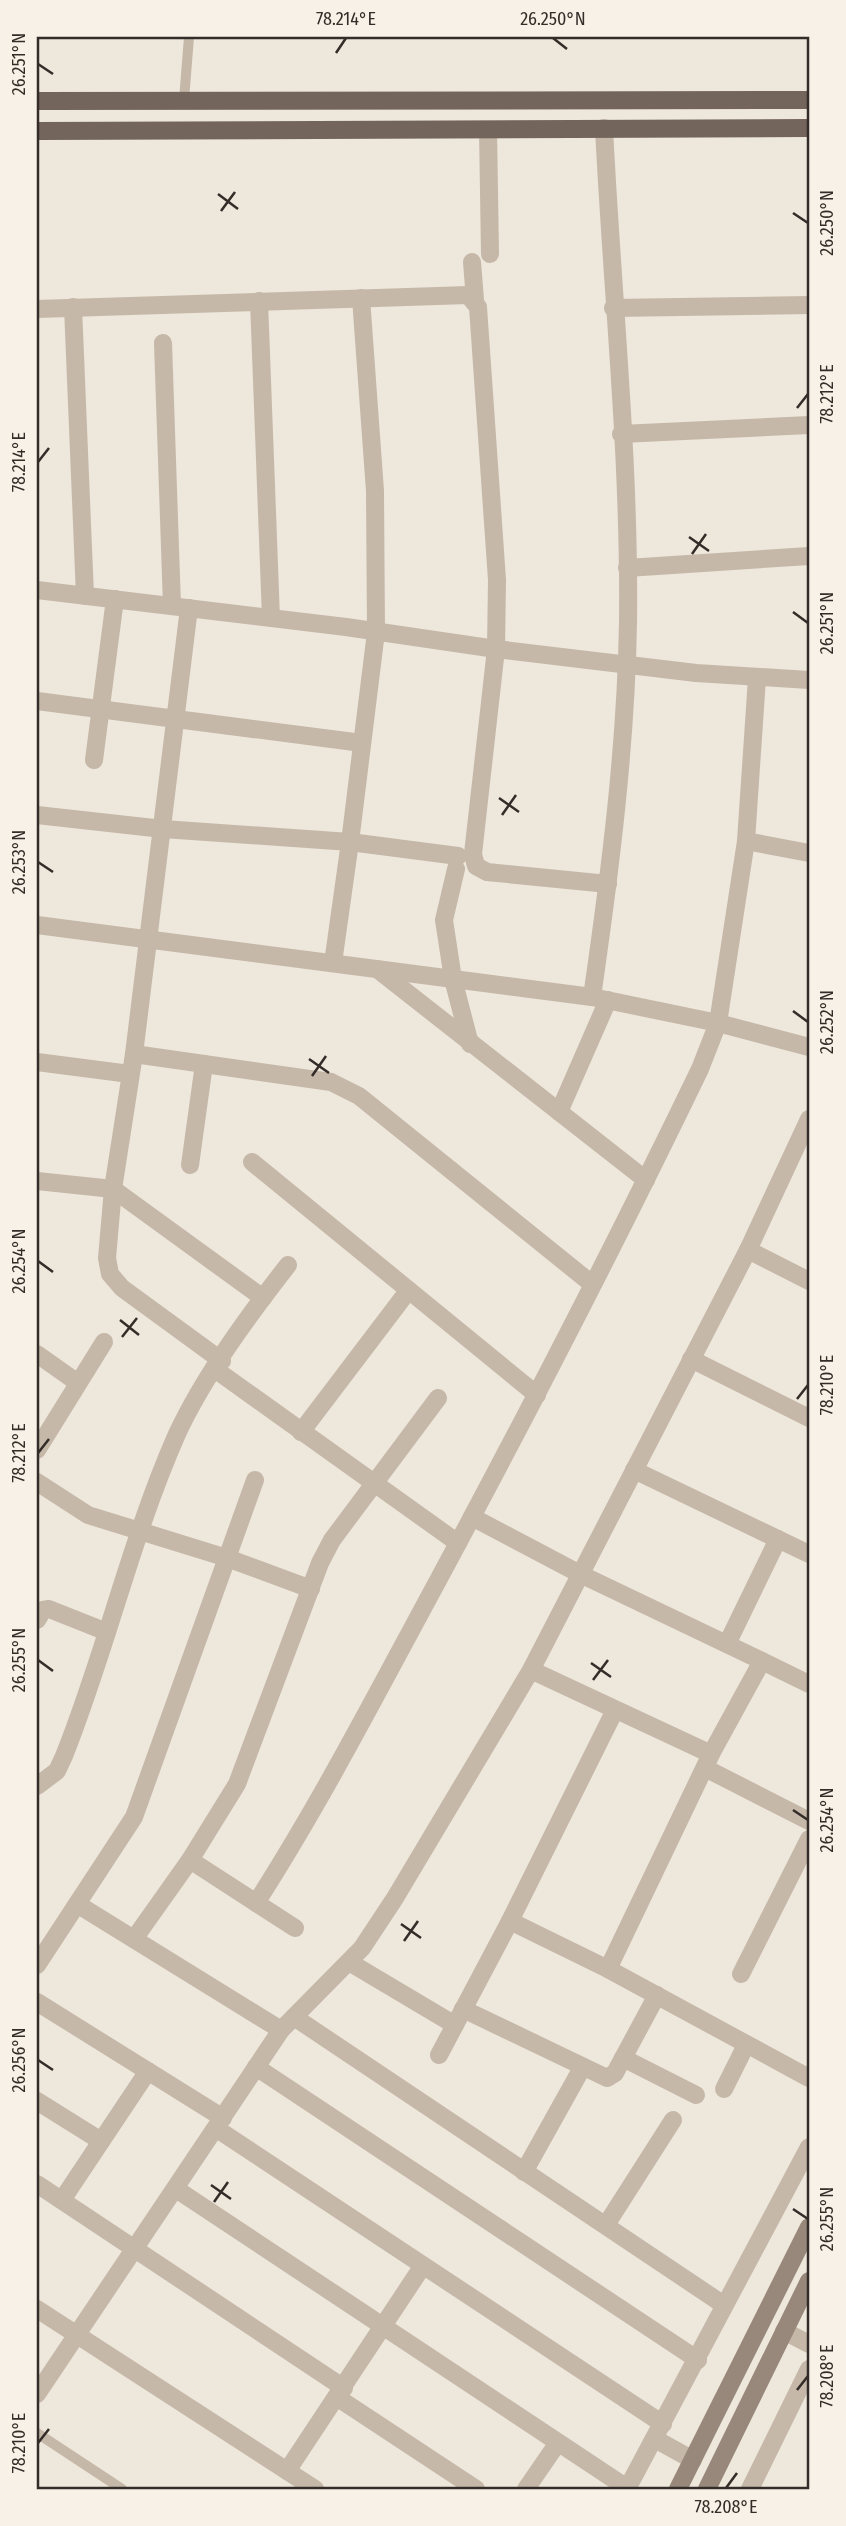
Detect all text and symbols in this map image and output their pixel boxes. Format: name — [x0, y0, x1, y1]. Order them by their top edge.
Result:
text: 78.214°E — [316, 8, 376, 30]
text: 26.250°N — [520, 8, 586, 30]
text: 26.251°N — [8, 33, 30, 95]
text: 26.250°N — [816, 190, 838, 256]
text: 78.212°E — [816, 364, 838, 424]
text: 78.214°E — [8, 432, 30, 492]
text: 26.251°N — [816, 592, 838, 654]
text: 26.253°N — [8, 830, 30, 894]
text: 26.252°N — [816, 990, 838, 1054]
text: 26.254°N — [8, 1229, 30, 1293]
text: 78.210°E — [816, 1355, 838, 1415]
text: 78.212°E — [8, 1423, 30, 1483]
text: 26.255°N — [8, 1628, 30, 1692]
text: 26.254°N — [816, 1788, 838, 1852]
text: 26.256°N — [8, 2028, 30, 2093]
text: 26.255°N — [816, 2187, 838, 2251]
text: 78.208°E — [816, 2345, 838, 2407]
text: 78.210°E — [8, 2413, 30, 2473]
text: 78.208°E — [695, 2496, 757, 2518]

